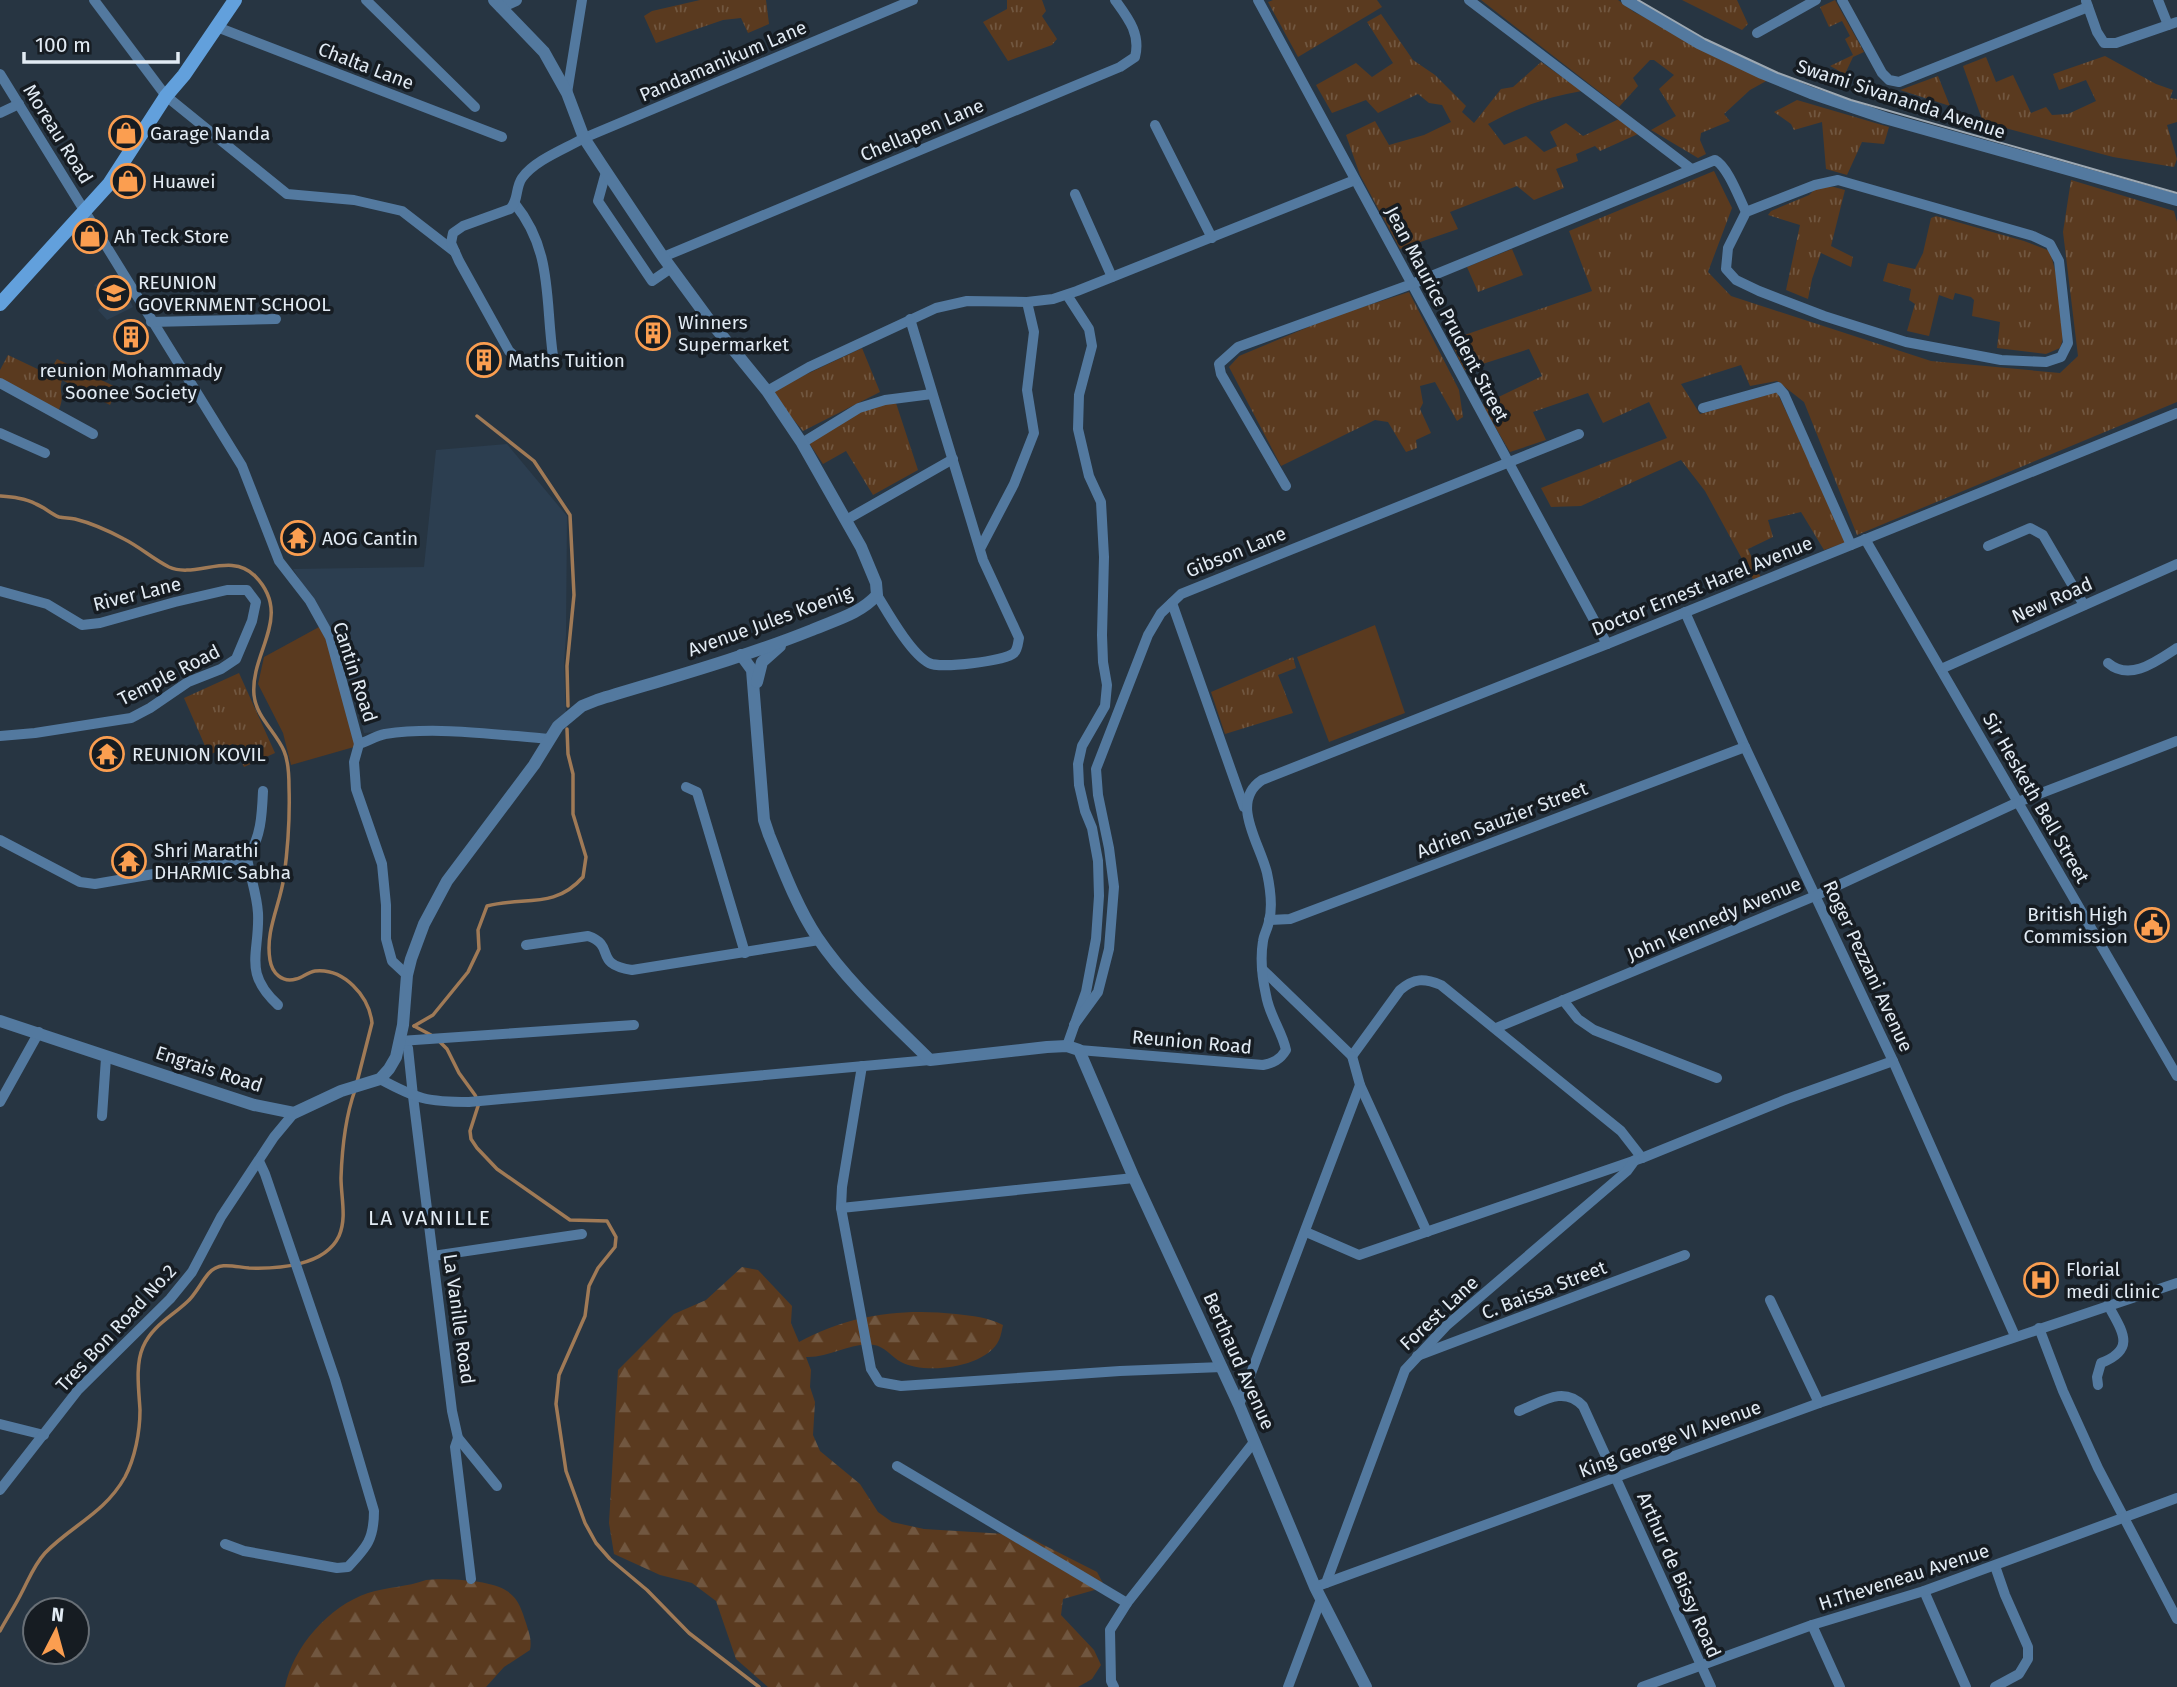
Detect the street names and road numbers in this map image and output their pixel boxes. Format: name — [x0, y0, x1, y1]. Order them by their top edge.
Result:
street label: Pandamanikum Lane — [636, 15, 810, 107]
street label: Chalta Lane — [315, 37, 417, 95]
street label: Swami Sivananda Avenue — [1794, 54, 2008, 144]
street label: Moreau Road — [18, 80, 98, 188]
street label: Chellapen Lane — [857, 94, 987, 166]
street label: Jean Maurice Prudent Street — [1380, 202, 1514, 426]
street label: Gibson Lane — [1183, 522, 1289, 582]
street label: Doctor Ernest Harel Avenue — [1588, 531, 1816, 641]
street label: River Lane — [91, 572, 183, 616]
street label: New Road — [2008, 572, 2096, 628]
street label: Avenue Jules Koenig — [685, 580, 856, 661]
street label: Cantin Road — [328, 619, 382, 725]
street label: Temple Road — [114, 639, 224, 711]
street label: Sir Hesketh Bell Street — [1978, 709, 2094, 887]
street label: Adrien Sauzier Street — [1413, 777, 1591, 863]
street label: John Kennedy Avenue — [1623, 872, 1805, 966]
street label: Roger Pezzani Avenue — [1818, 877, 1918, 1055]
street label: Reunion Road — [1131, 1025, 1253, 1059]
street label: Engrais Road — [153, 1041, 265, 1097]
street label: La Vanille Road — [438, 1252, 480, 1386]
street label: C. Baissa Street — [1478, 1256, 1610, 1324]
street label: Tres Bon Road No.2 — [51, 1260, 181, 1396]
street label: Forest Lane — [1395, 1271, 1483, 1355]
street label: Berthaud Avenue — [1198, 1289, 1280, 1433]
street label: King George VI Avenue — [1576, 1395, 1764, 1483]
street label: Arthur de Bissy Road — [1632, 1489, 1726, 1661]
street label: H.Theveneau Avenue — [1816, 1539, 1992, 1615]

